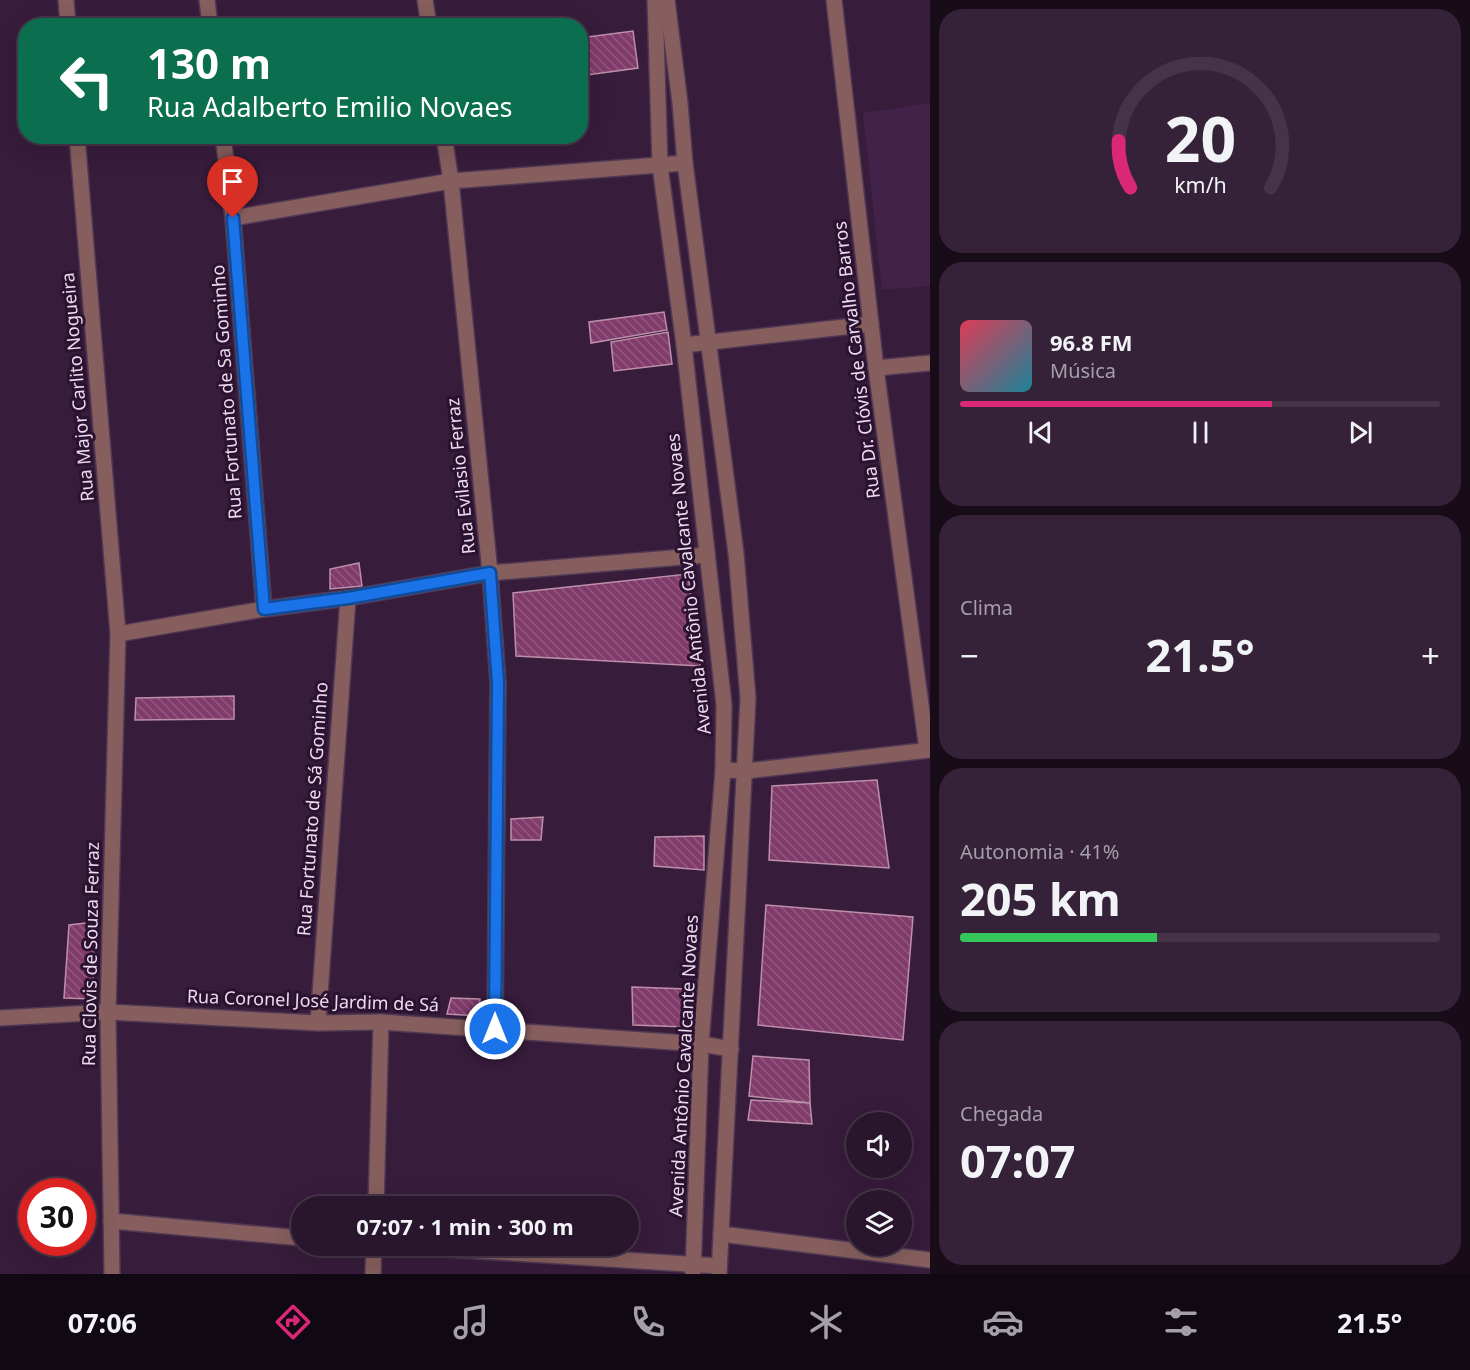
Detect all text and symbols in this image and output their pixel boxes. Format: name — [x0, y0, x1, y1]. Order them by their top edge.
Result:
text: 130 m — [147, 34, 271, 91]
icon: left — [48, 42, 126, 120]
text: Rua Adalberto Emilio Novaes — [147, 88, 513, 125]
text: 20 — [1164, 95, 1236, 180]
pin — [207, 156, 258, 218]
icon: arrive — [216, 165, 249, 198]
text: km/h — [1174, 170, 1226, 199]
street label: Rua Dr. Clóvis de Carvalho Barros — [827, 220, 885, 500]
street label: Rua Fortunato de Sa Gominho — [205, 264, 247, 520]
street label: Rua Major Carlito Nogueira — [55, 271, 99, 503]
text: 96.8 FM — [1050, 327, 1132, 357]
text: Música — [1050, 357, 1116, 384]
street label: Rua Evilasio Ferraz — [440, 397, 480, 555]
icon: previous — [1024, 416, 1057, 449]
icon: pause — [1184, 416, 1217, 449]
icon: next — [1344, 416, 1377, 449]
street label: Avenida Antônio Cavalcante Novaes — [660, 432, 716, 736]
text: Clima — [960, 594, 1013, 621]
text: 21.5° — [1146, 624, 1254, 685]
text: − — [960, 633, 979, 678]
text: + — [1421, 633, 1440, 678]
street label: Rua Fortunato de Sá Gominho — [291, 681, 333, 937]
text: Autonomia · 41% — [960, 838, 1119, 865]
street label: Rua Clovis de Souza Ferraz — [76, 842, 104, 1066]
text: 205 km — [960, 868, 1121, 929]
street label: Avenida Antônio Cavalcante Novaes — [663, 914, 703, 1218]
street label: Rua Coronel José Jardim de Sá — [186, 984, 440, 1016]
position arrow — [463, 997, 527, 1061]
text: Chegada — [960, 1100, 1043, 1127]
map controls — [846, 1112, 912, 1256]
button: sound — [846, 1112, 912, 1178]
text: 07:07 — [960, 1130, 1076, 1191]
speed limit sign: 30 — [18, 1178, 96, 1256]
button: layers — [846, 1190, 912, 1256]
text: 07:07 · 1 min · 300 m — [356, 1211, 574, 1241]
icon: directions — [272, 1301, 314, 1343]
icon: music — [450, 1301, 492, 1343]
icon: phone — [627, 1301, 669, 1343]
icon: climate — [805, 1301, 847, 1343]
icon: car — [982, 1301, 1024, 1343]
icon: filters — [1160, 1301, 1202, 1343]
text: 07:06 — [68, 1304, 137, 1341]
text: 21.5° — [1337, 1304, 1402, 1341]

